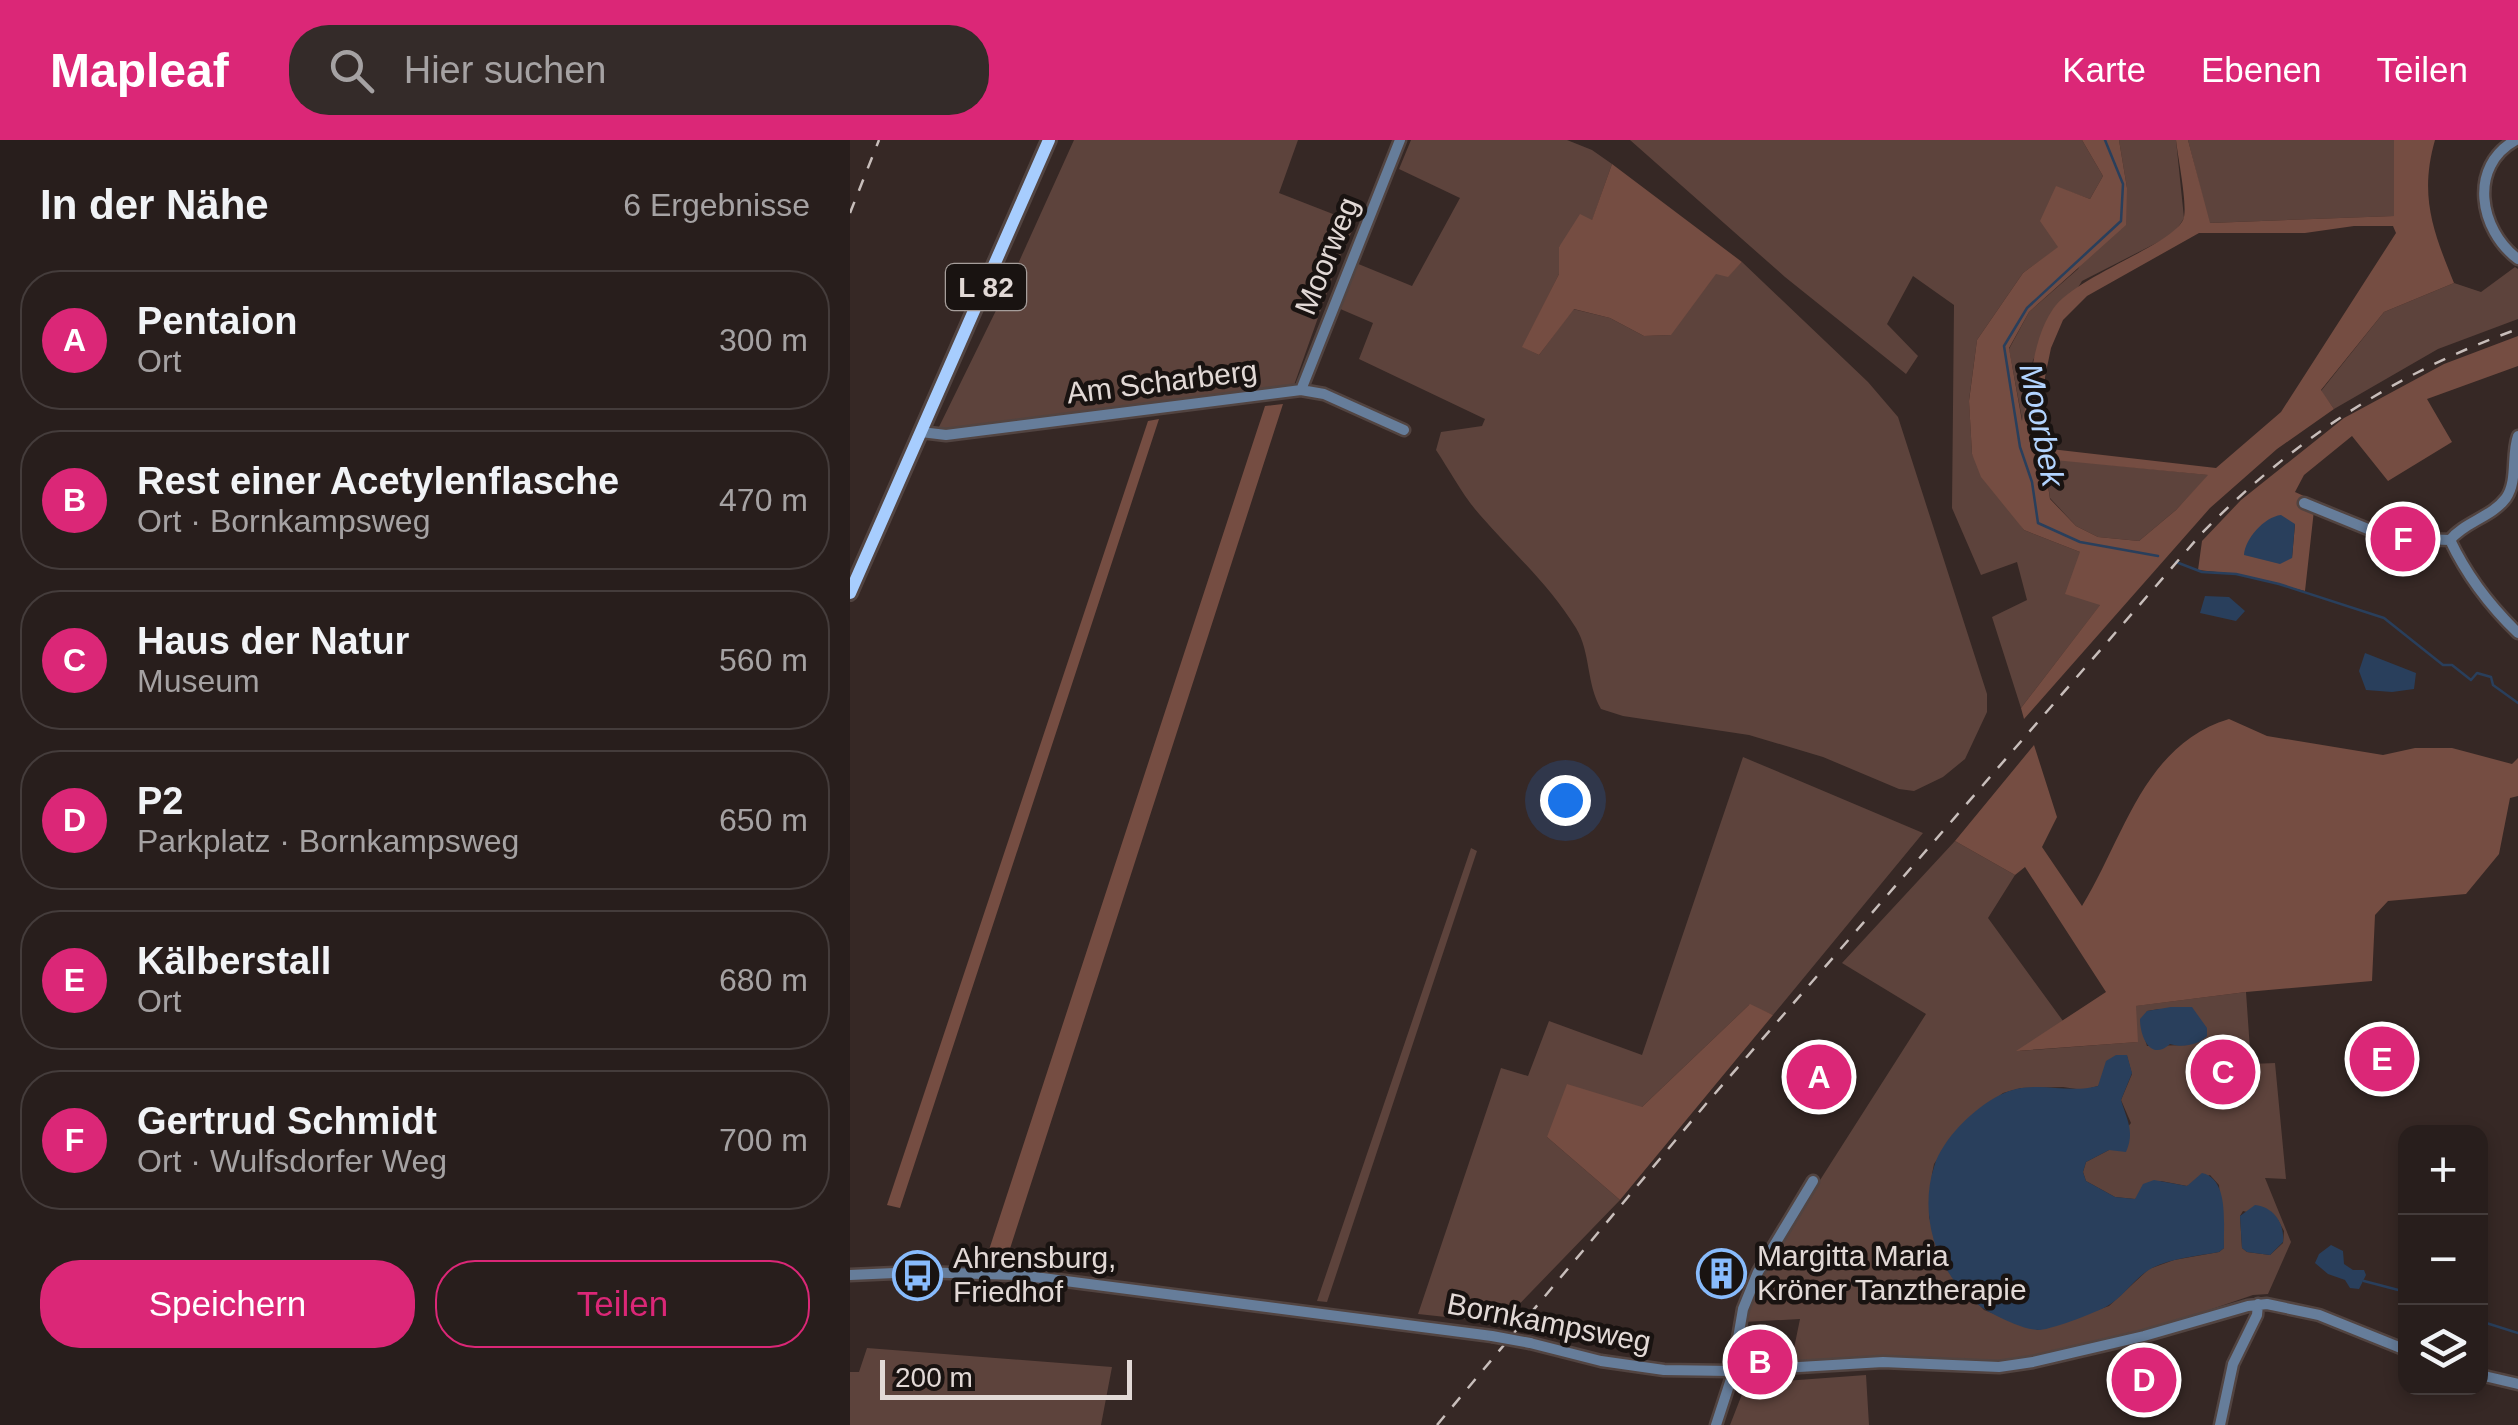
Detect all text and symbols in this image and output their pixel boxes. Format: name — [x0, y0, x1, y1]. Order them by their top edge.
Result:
search box — [289, 25, 989, 115]
icon: search — [324, 43, 379, 98]
text: Mapleaf — [50, 44, 229, 97]
text: Hier suchen — [404, 49, 606, 91]
text: Karte — [2062, 50, 2146, 89]
text: Ebenen — [2201, 50, 2322, 89]
text: Teilen — [2377, 50, 2468, 89]
text: In der Nähe — [40, 181, 269, 228]
text: 6 Ergebnisse — [623, 187, 810, 223]
street label: Moorweg — [1288, 192, 1365, 319]
road number: L 82 — [946, 264, 1026, 310]
text: Pentaion — [137, 300, 297, 342]
text: A — [63, 322, 86, 358]
text: 300 m — [719, 322, 808, 358]
text: Ort — [137, 343, 181, 379]
street label: Am Scharberg — [1065, 353, 1259, 410]
water label: Moorbek — [2012, 360, 2072, 492]
text: Rest einer Acetylenflasche — [137, 460, 619, 502]
text: B — [63, 482, 86, 518]
text: 470 m — [719, 482, 808, 518]
pin: F — [2370, 502, 2436, 576]
text: Ort · Bornkampsweg — [137, 503, 430, 539]
text: Haus der Natur — [137, 620, 409, 662]
text: C — [63, 642, 86, 678]
text: 560 m — [719, 642, 808, 678]
text: Museum — [137, 663, 260, 699]
your location — [1540, 775, 1591, 826]
text: P2 — [137, 780, 183, 822]
text: D — [63, 802, 86, 838]
text: 650 m — [719, 802, 808, 838]
text: Parkplatz · Bornkampsweg — [137, 823, 519, 859]
text: Kälberstall — [137, 940, 331, 982]
text: E — [64, 962, 85, 998]
text: 680 m — [719, 962, 808, 998]
text: Ort — [137, 983, 181, 1019]
pin: E — [2350, 1022, 2414, 1096]
pin: C — [2190, 1034, 2256, 1110]
pin: A — [1786, 1040, 1852, 1114]
text: Gertrud Schmidt — [137, 1100, 437, 1142]
text: F — [65, 1122, 84, 1158]
text: 700 m — [719, 1122, 808, 1158]
map controls — [2398, 1125, 2488, 1395]
button: + — [2398, 1125, 2488, 1215]
text: Ort · Wulfsdorfer Weg — [137, 1143, 447, 1179]
button: − — [2398, 1215, 2488, 1305]
place label: Margitta Maria Kröner Tanztherapie — [1757, 1239, 2027, 1306]
place label: Ahrensburg, Friedhof — [953, 1241, 1116, 1308]
building icon: Margitta Maria Kröner Tanztherapie — [1696, 1247, 1748, 1299]
bus stop icon: Ahrensburg, Friedhof — [892, 1249, 944, 1301]
button: Speichern — [40, 1260, 415, 1348]
button: Teilen — [435, 1260, 810, 1348]
street label: Bornkampsweg — [1444, 1287, 1654, 1358]
button: layers — [2398, 1305, 2488, 1395]
pin: B — [1728, 1324, 1792, 1400]
pin: D — [2112, 1342, 2176, 1418]
scale bar — [880, 1355, 1132, 1400]
text: 200 m — [895, 1362, 973, 1393]

